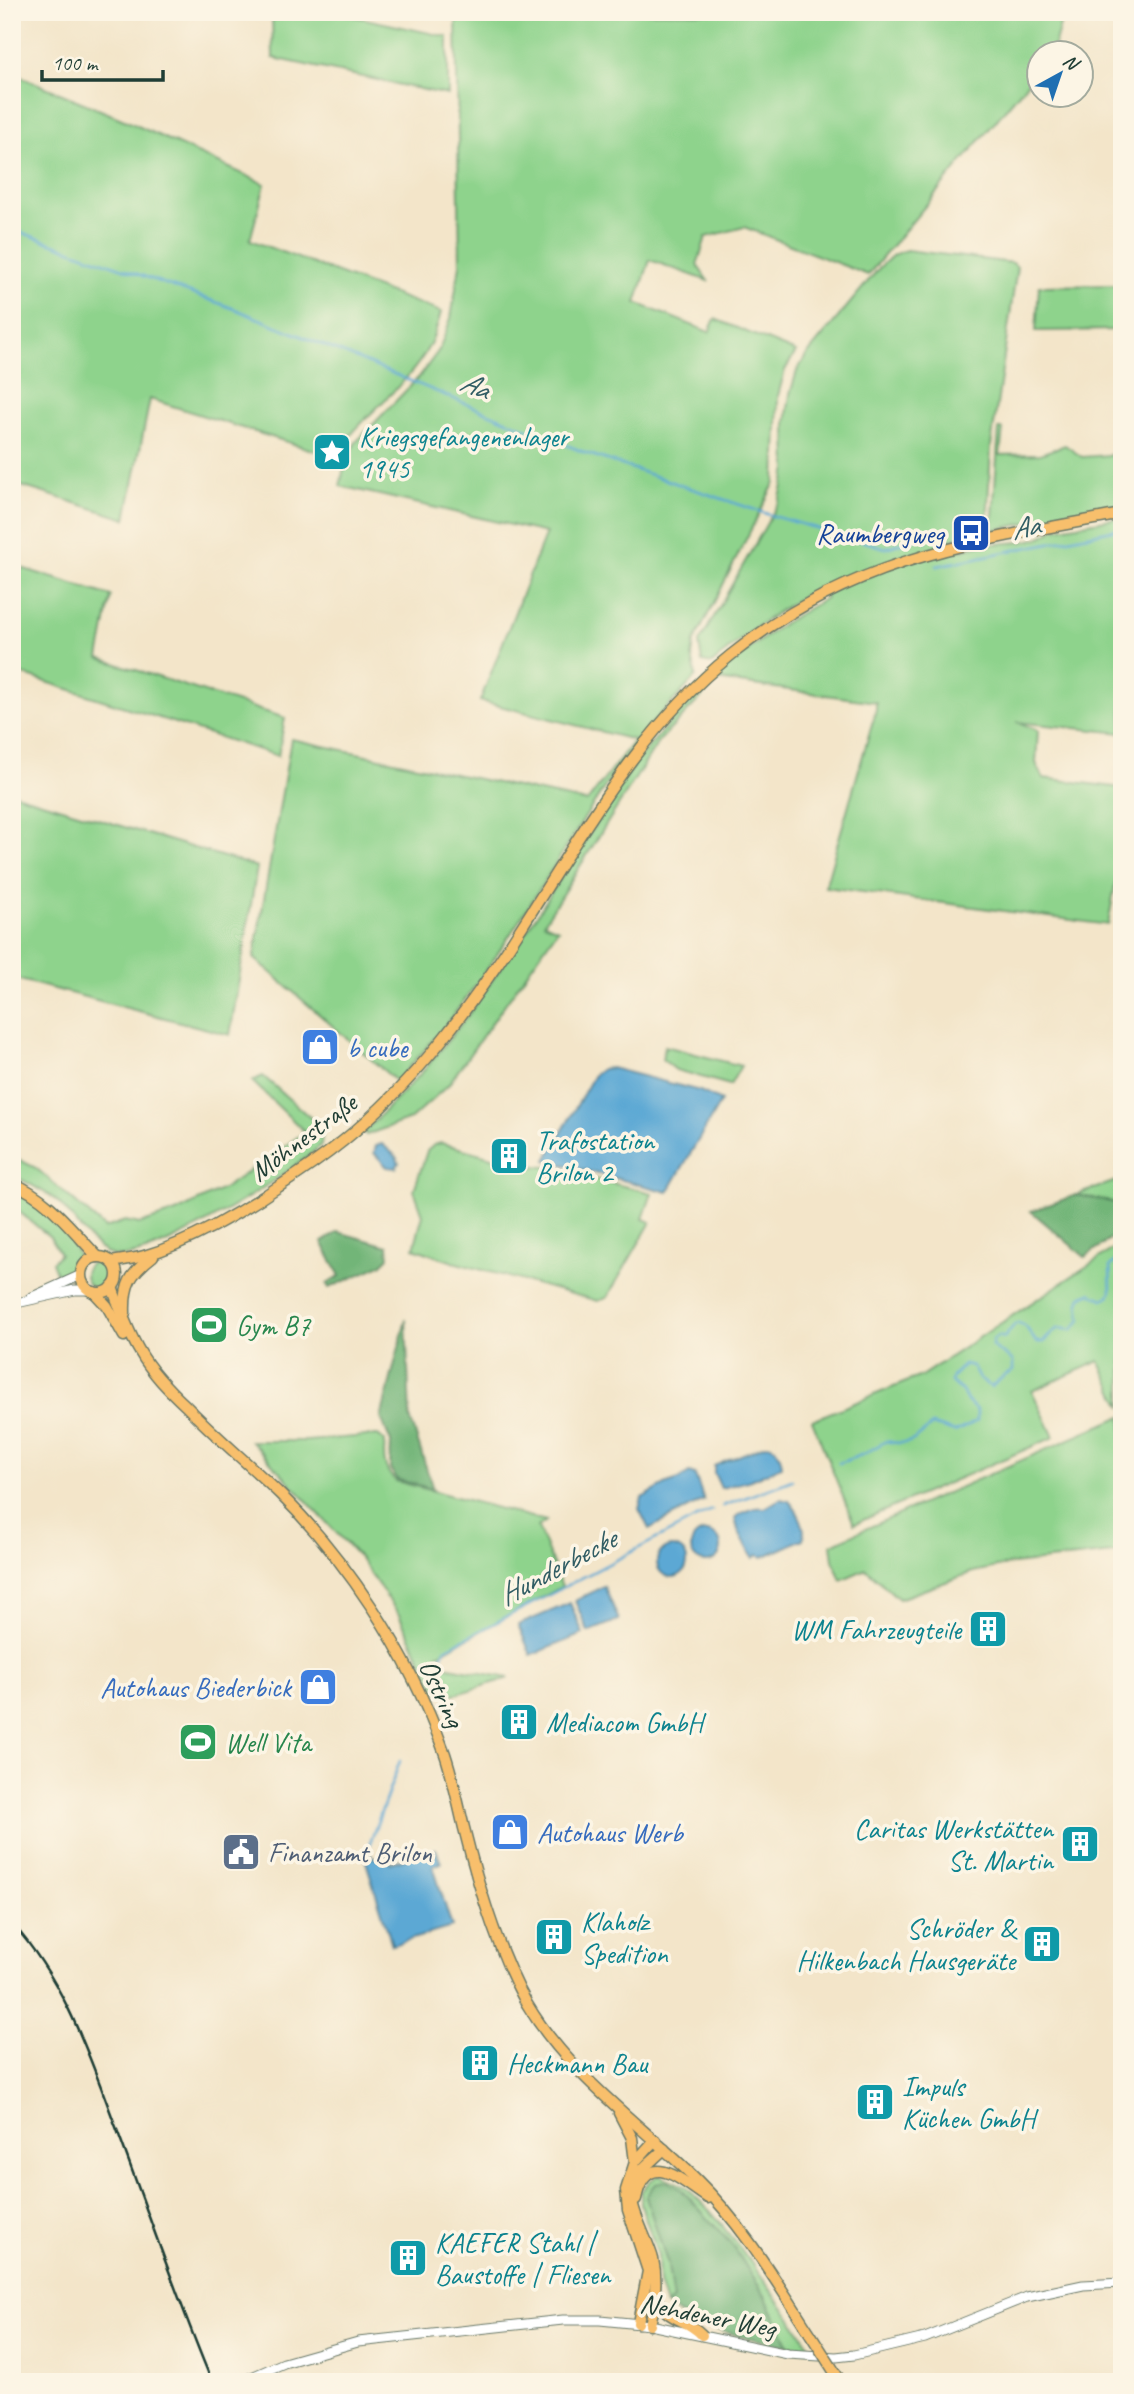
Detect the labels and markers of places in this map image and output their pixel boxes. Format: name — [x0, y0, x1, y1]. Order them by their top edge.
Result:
place label: Kriegsgefangenenlager 1945 — [359, 419, 570, 486]
place icon: Kriegsgefangenenlager 1945 — [311, 431, 353, 473]
bus stop icon: Raumbergweg — [950, 512, 992, 554]
place label: Raumbergweg — [816, 516, 946, 551]
shop icon: b cube — [299, 1026, 341, 1068]
place label: b cube — [347, 1030, 409, 1065]
place label: Trafostation Brilon 2 — [536, 1123, 655, 1190]
building icon: Trafostation Brilon 2 — [488, 1135, 530, 1177]
sports icon: Gym B7 — [188, 1304, 230, 1346]
place label: Gym B7 — [236, 1308, 311, 1343]
building icon: WM Fahrzeugteile — [967, 1608, 1009, 1650]
place label: WM Fahrzeugteile — [791, 1612, 963, 1647]
shop icon: Autohaus Biederbick — [297, 1666, 339, 1708]
place label: Autohaus Biederbick — [100, 1670, 293, 1705]
building icon: Mediacom GmbH — [498, 1701, 540, 1743]
place label: Mediacom GmbH — [546, 1705, 707, 1740]
sports icon: Well Vita — [177, 1721, 219, 1763]
place label: Well Vita — [225, 1725, 313, 1760]
shop icon: Autohaus Werb — [489, 1811, 531, 1853]
place label: Caritas Werkstätten St. Martin — [854, 1811, 1054, 1878]
place label: Autohaus Werb — [537, 1815, 685, 1850]
building icon: Caritas Werkstätten St. Martin — [1059, 1823, 1101, 1865]
public building icon: Finanzamt Brilon — [220, 1831, 262, 1873]
place label: Finanzamt Brilon — [268, 1835, 432, 1870]
place label: Klaholz Spedition — [581, 1904, 669, 1971]
place label: Schröder & Hilkenbach Hausgeräte — [796, 1911, 1018, 1978]
building icon: Klaholz Spedition — [533, 1916, 575, 1958]
building icon: Schröder & Hilkenbach Hausgeräte — [1021, 1923, 1063, 1965]
building icon: Heckmann Bau — [459, 2042, 501, 2084]
place label: Heckmann Bau — [507, 2046, 649, 2081]
place label: Impuls Küchen GmbH — [902, 2069, 1039, 2136]
building icon: Impuls Küchen GmbH — [854, 2081, 896, 2123]
place label: KAEFER Stahl | Baustoffe | Fliesen — [435, 2225, 612, 2292]
building icon: KAEFER Stahl | Baustoffe | Fliesen — [387, 2237, 429, 2279]

